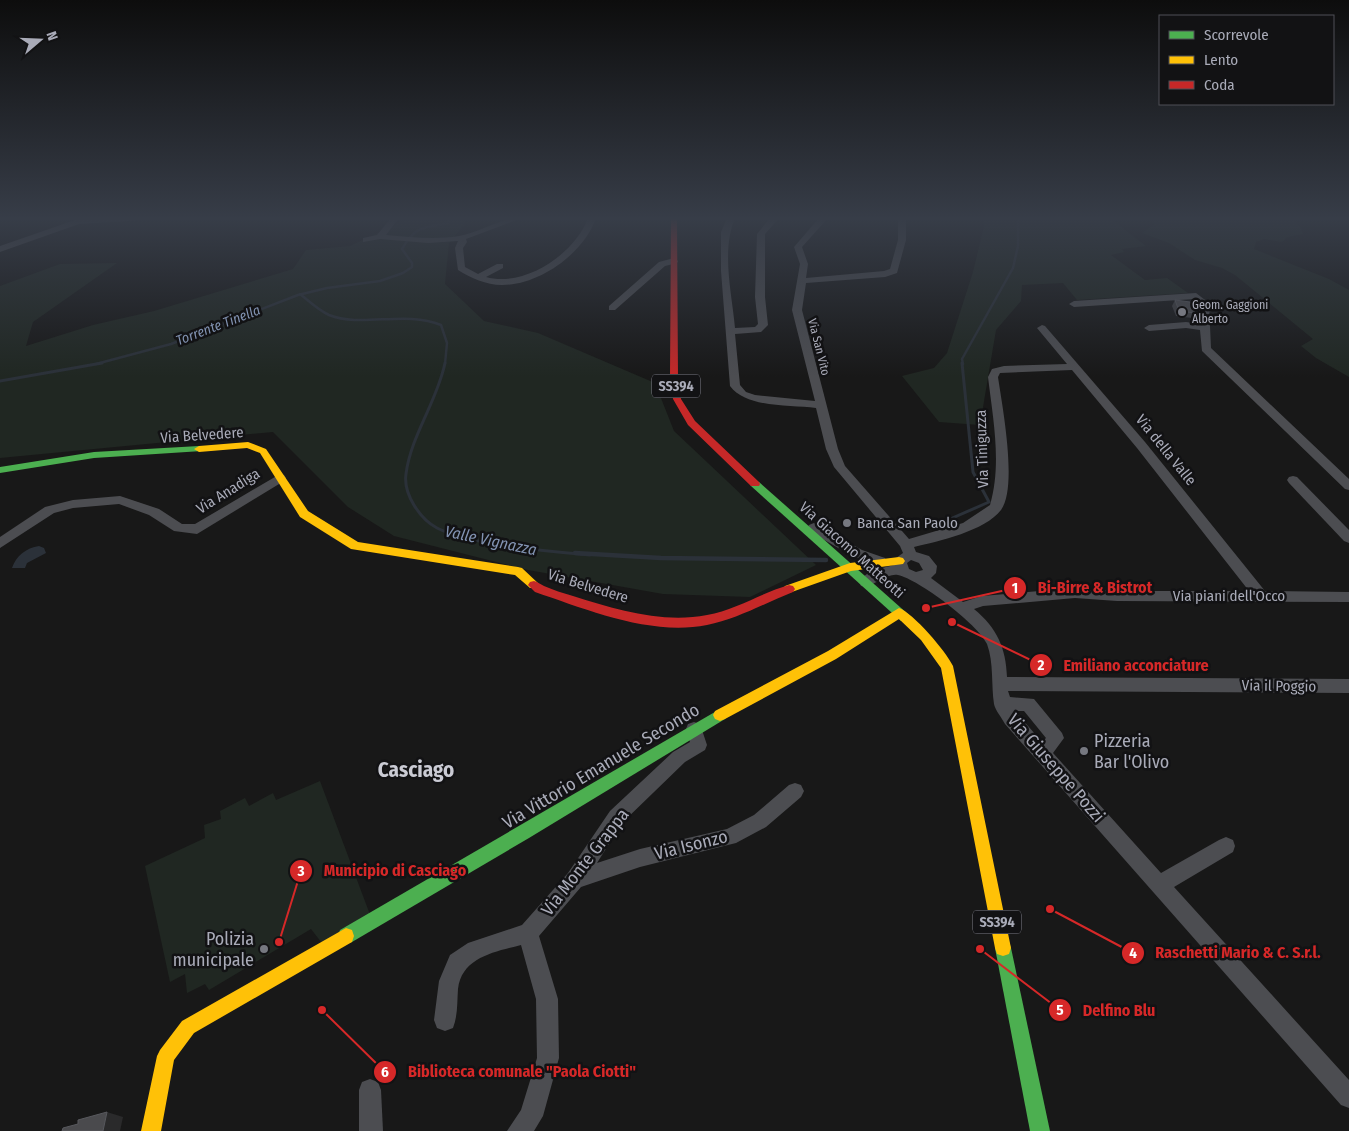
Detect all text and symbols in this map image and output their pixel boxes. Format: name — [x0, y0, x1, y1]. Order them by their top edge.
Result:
north arrow — [15, 15, 65, 65]
legend — [1159, 15, 1334, 105]
text: Scorrevole — [1204, 26, 1269, 44]
text: N — [42, 29, 61, 43]
text: Lento — [1204, 51, 1238, 69]
text: Coda — [1204, 76, 1235, 94]
place label: Geom. Gaggioni Alberto — [1192, 298, 1268, 326]
water label: Torrente Tinella — [174, 302, 263, 349]
marker: Geom. Gaggioni Alberto — [1176, 306, 1188, 318]
street label: Via San Vito — [805, 317, 833, 377]
road number: SS394 — [652, 374, 700, 398]
street label: Via Tiniguzza — [972, 409, 992, 489]
street label: Via della Valle — [1132, 411, 1200, 489]
street label: Via Belvedere — [160, 423, 244, 447]
street label: Via Anadiga — [193, 464, 263, 518]
street label: Via Giacomo Matteotti — [796, 498, 908, 602]
place label: Banca San Paolo — [857, 514, 958, 532]
marker: Banca San Paolo — [841, 517, 853, 529]
water label: Valle Vignazza — [443, 521, 539, 559]
street label: Via Belvedere — [545, 565, 631, 607]
callout: Bi-Birre & Bistrot — [1003, 572, 1162, 603]
text: Bi-Birre & Bistrot — [1038, 578, 1153, 597]
text: 1 — [1012, 579, 1018, 597]
street label: Via piani dell'Occo — [1173, 587, 1285, 605]
callout: Emiliano acconciature — [1029, 650, 1219, 681]
text: 2 — [1037, 656, 1045, 674]
text: Emiliano acconciature — [1063, 656, 1209, 675]
street label: Via il Poggio — [1242, 676, 1317, 696]
street label: Via Vittorio Emanuele Secondo — [499, 698, 703, 834]
street label: Via Giuseppe Pozzi — [1003, 709, 1109, 827]
place label: Pizzeria Bar l'Olivo — [1094, 730, 1169, 773]
marker: Pizzeria Bar l'Olivo — [1078, 745, 1090, 757]
district label: Casciago — [378, 757, 454, 783]
street label: Via Monte Grappa — [536, 804, 634, 920]
street label: Via Isonzo — [652, 825, 730, 865]
callout: Municipio di Casciago — [289, 855, 476, 886]
text: Municipio di Casciago — [324, 861, 467, 880]
text: 3 — [296, 862, 305, 880]
road number: SS394 — [973, 910, 1021, 934]
place label: Polizia municipale — [173, 928, 254, 971]
callout: Raschetti Mario & C. S.r.l. — [1120, 937, 1331, 968]
marker: Polizia municipale — [258, 943, 270, 955]
text: Raschetti Mario & C. S.r.l. — [1155, 943, 1321, 962]
text: 4 — [1129, 944, 1137, 962]
callout: Delfino Blu — [1048, 995, 1166, 1026]
text: 5 — [1056, 1001, 1064, 1019]
text: Delfino Blu — [1083, 1001, 1155, 1020]
callout: Biblioteca comunale "Paola Ciotti" — [373, 1056, 646, 1087]
text: Biblioteca comunale "Paola Ciotti" — [408, 1062, 636, 1081]
text: 6 — [381, 1063, 389, 1081]

